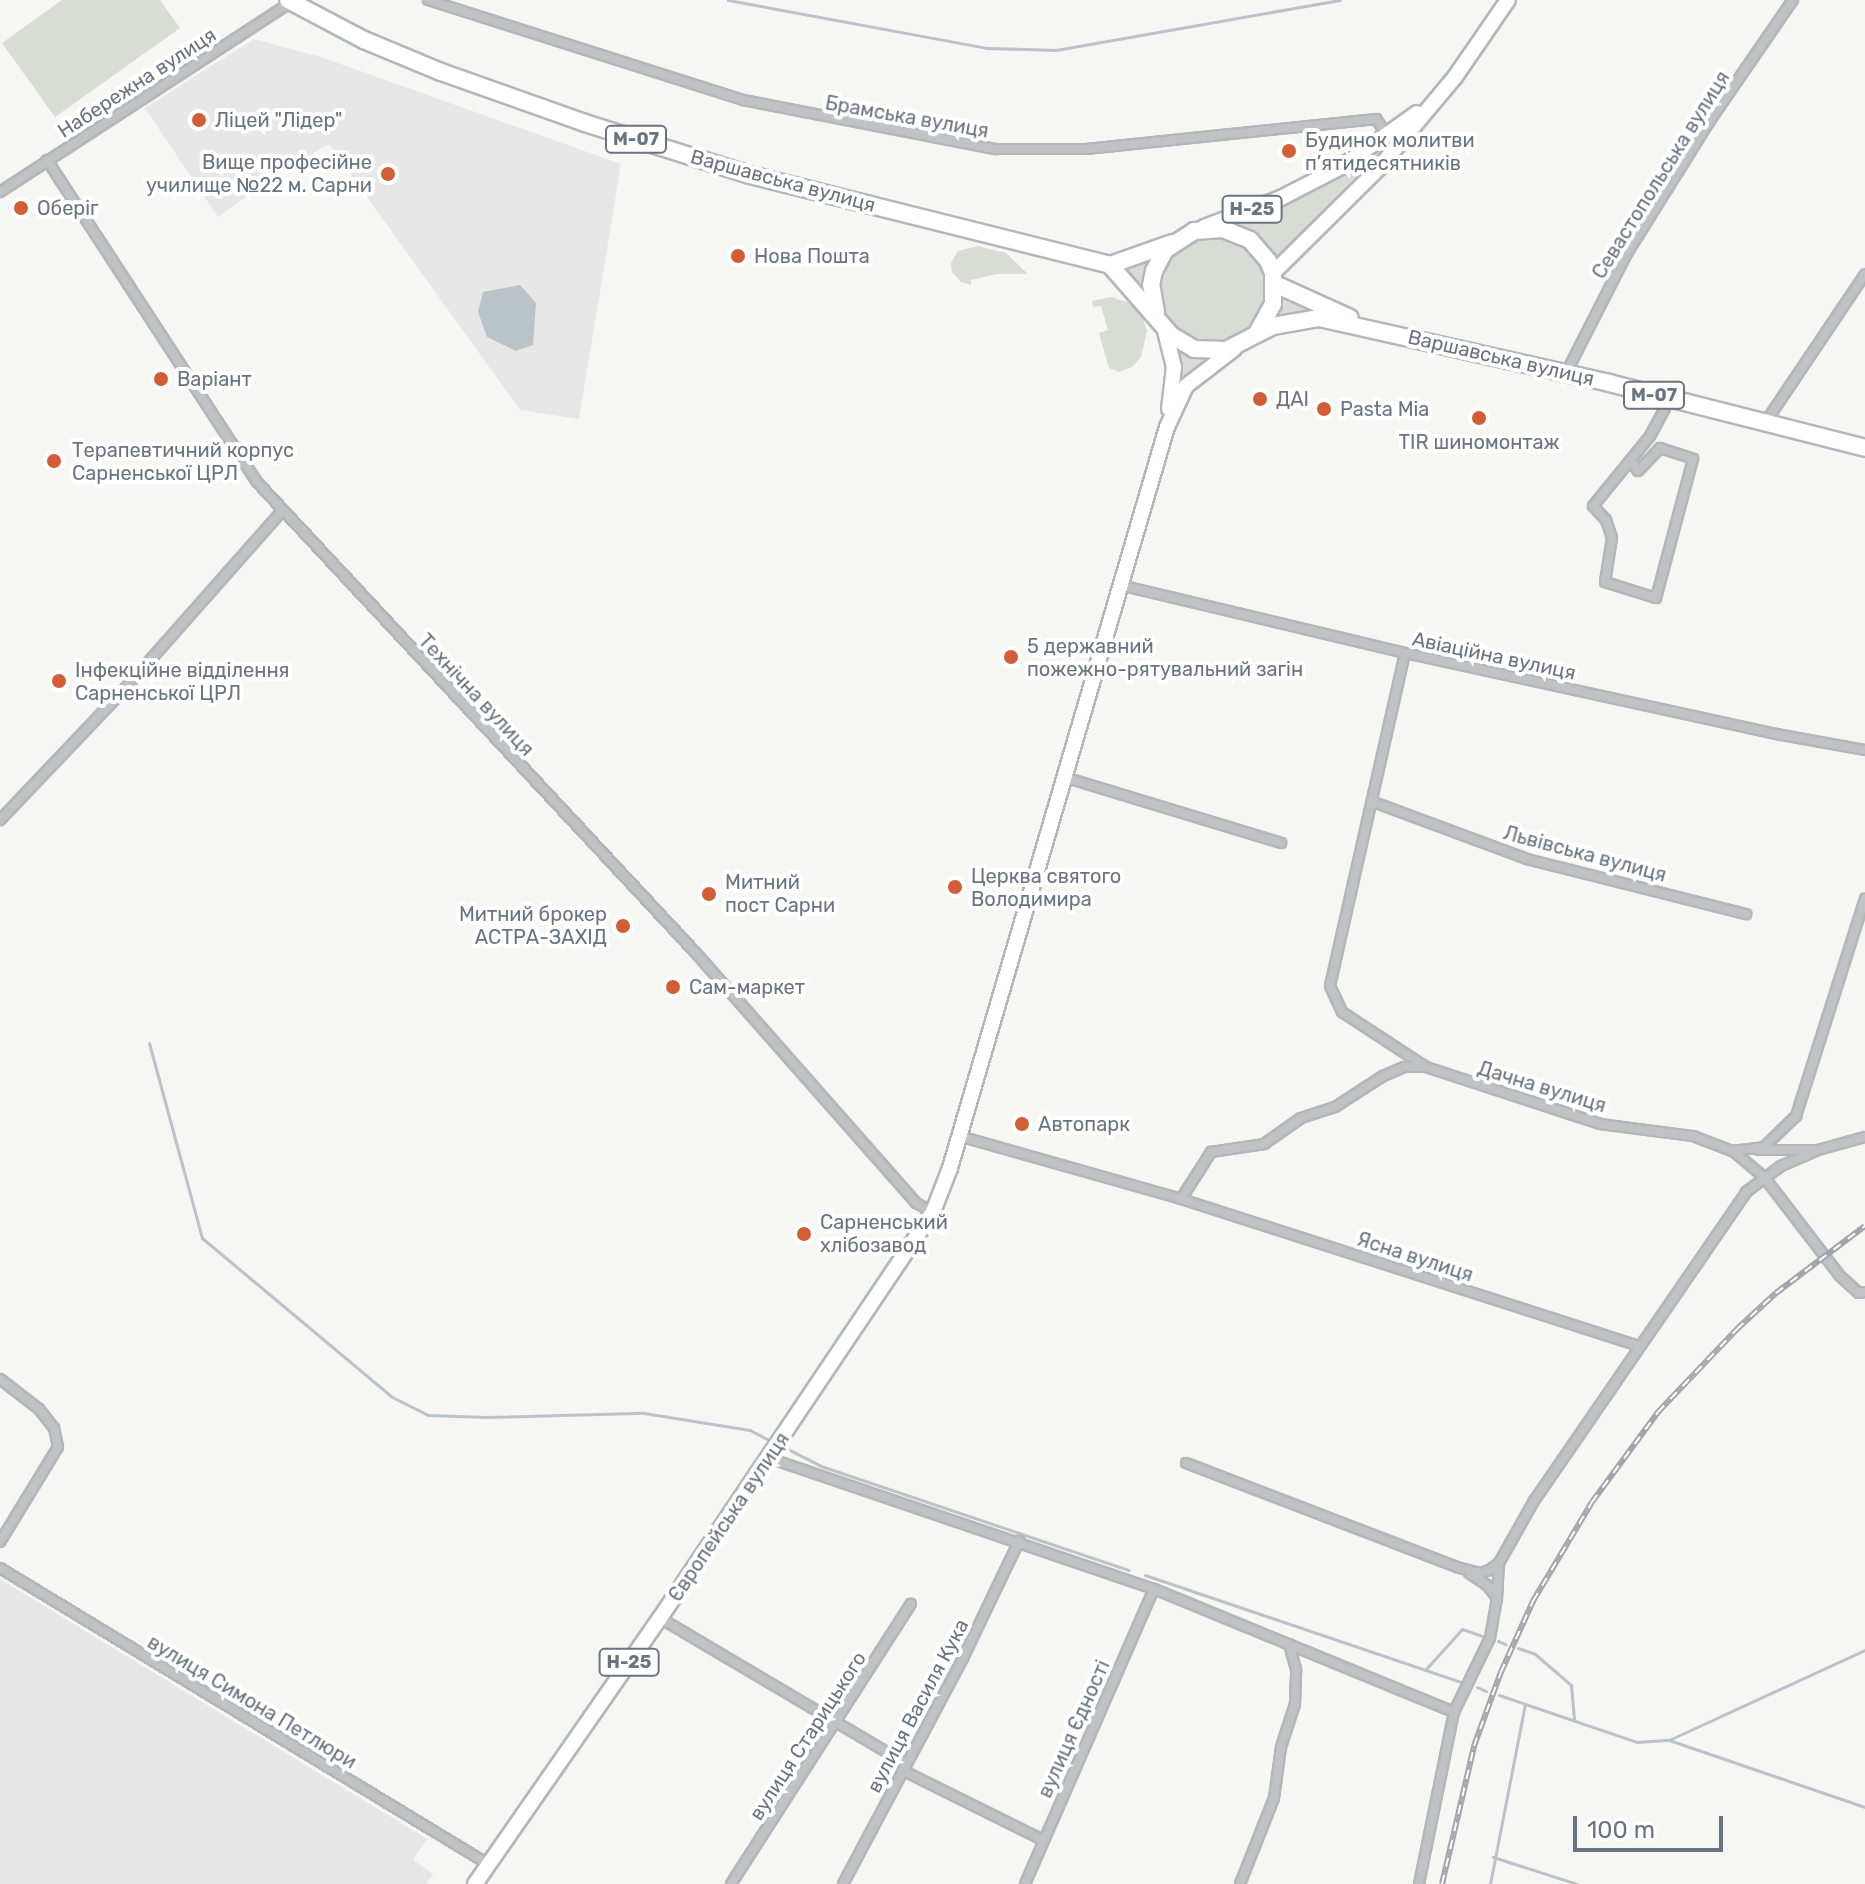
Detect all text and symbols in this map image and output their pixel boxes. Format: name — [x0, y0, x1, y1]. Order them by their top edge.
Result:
street label: Набережна вулиця — [53, 23, 221, 143]
street label: Севастопольська вулиця — [1587, 67, 1735, 283]
street label: Брамська вулиця — [823, 91, 991, 143]
place label: Ліцей "Лідер" — [215, 108, 342, 132]
marker: Ліцей "Лідер" — [190, 111, 208, 129]
road number: М-07 — [604, 125, 668, 153]
place label: Будинок молитви п’ятидесятників — [1305, 128, 1475, 175]
marker: Будинок молитви п’ятидесятників — [1280, 142, 1298, 160]
street label: Варшавська вулиця — [688, 145, 878, 217]
place label: Вище професійне училище №22 м. Сарни — [146, 150, 372, 197]
marker: Вище професійне училище №22 м. Сарни — [379, 165, 397, 183]
road number: Н-25 — [1220, 195, 1284, 223]
place label: Оберіг — [37, 196, 99, 220]
marker: Оберіг — [12, 199, 30, 217]
place label: Нова Пошта — [754, 244, 870, 268]
marker: Нова Пошта — [729, 247, 747, 265]
street label: Варшавська вулиця — [1405, 325, 1597, 391]
place label: Варіант — [177, 367, 252, 391]
marker: Варіант — [152, 370, 170, 388]
road number: М-07 — [1622, 381, 1686, 409]
place label: ДАІ — [1276, 387, 1309, 411]
marker: ДАІ — [1251, 390, 1269, 408]
place label: Pasta Mia — [1340, 397, 1429, 421]
marker: Pasta Mia — [1315, 400, 1333, 418]
marker: TIR шиномонтаж — [1470, 409, 1488, 427]
place label: TIR шиномонтаж — [1398, 430, 1560, 454]
place label: Терапевтичний корпус Сарненської ЦРЛ — [72, 438, 294, 485]
marker: Терапевтичний корпус Сарненської ЦРЛ — [43, 450, 65, 472]
street label: Авіаційна вулиця — [1410, 627, 1578, 685]
street label: Технічна вулиця — [413, 629, 539, 761]
place label: 5 державний пожежно-рятувальний загін — [1027, 634, 1303, 681]
marker: 5 державний пожежно-рятувальний загін — [1002, 648, 1020, 666]
place label: Інфекційне відділення Сарненської ЦРЛ — [75, 658, 290, 705]
marker: Інфекційне відділення Сарненської ЦРЛ — [50, 672, 68, 690]
street label: Львівська вулиця — [1501, 821, 1669, 887]
place label: Церква святого Володимира — [971, 864, 1121, 911]
place label: Митний пост Сарни — [725, 870, 835, 917]
marker: Церква святого Володимира — [946, 878, 964, 896]
marker: Митний пост Сарни — [700, 885, 718, 903]
place label: Митний брокер АСТРА-ЗАХІД — [459, 902, 607, 949]
marker: Митний брокер АСТРА-ЗАХІД — [614, 917, 632, 935]
place label: Сам-маркет — [689, 975, 805, 999]
marker: Сам-маркет — [664, 978, 682, 996]
street label: Дачна вулиця — [1475, 1056, 1609, 1118]
place label: Автопарк — [1038, 1112, 1130, 1136]
marker: Автопарк — [1013, 1115, 1031, 1133]
place label: Сарненський хлібозавод — [820, 1210, 948, 1257]
marker: Сарненський хлібозавод — [795, 1225, 813, 1243]
street label: Ясна вулиця — [1354, 1227, 1476, 1287]
street label: Європейська вулиця — [663, 1428, 795, 1606]
street label: вулиця Василя Кука — [862, 1615, 974, 1797]
street label: вулиця Симона Петлюри — [143, 1630, 361, 1774]
street label: вулиця Старицького — [745, 1647, 871, 1825]
road number: Н-25 — [597, 1648, 661, 1676]
street label: вулиця Єдності — [1033, 1656, 1115, 1802]
scale bar — [1577, 1800, 1727, 1850]
text: 100 m — [1587, 1816, 1655, 1844]

